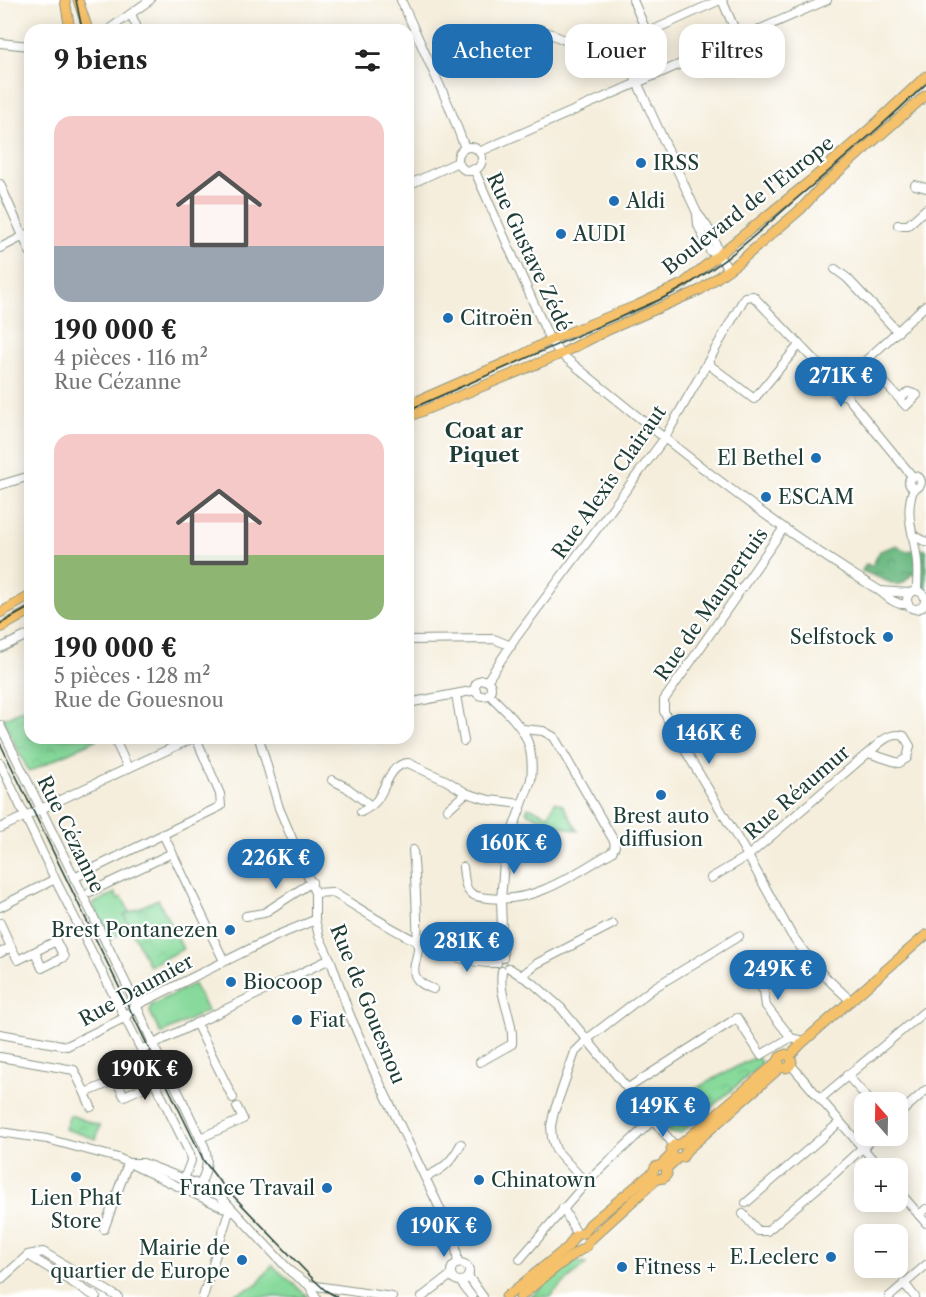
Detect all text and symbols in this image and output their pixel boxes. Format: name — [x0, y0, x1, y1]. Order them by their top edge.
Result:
chip: Acheter — [432, 24, 553, 78]
chip: Louer — [565, 24, 667, 78]
chip: Filtres — [679, 24, 785, 78]
text: 9 biens — [54, 44, 148, 76]
icon: filters — [351, 44, 384, 77]
street label: Boulevard de l'Europe — [658, 131, 838, 279]
place label: IRSS — [653, 151, 699, 175]
icon: home — [165, 155, 273, 263]
marker: IRSS — [634, 156, 648, 170]
street label: Rue Gustave Zédé — [482, 169, 576, 335]
place label: Aldi — [625, 189, 665, 213]
marker: Aldi — [607, 194, 621, 208]
place label: AUDI — [572, 222, 626, 246]
marker: AUDI — [554, 227, 568, 241]
place label: Citroën — [460, 306, 533, 330]
marker: Citroën — [441, 311, 455, 325]
text: 190 000 € — [54, 314, 177, 346]
text: 4 pièces · 116 m² — [54, 346, 208, 370]
pin: 271K € — [792, 357, 890, 408]
text: 271K € — [809, 364, 873, 388]
text: Rue Cézanne — [54, 370, 181, 394]
street label: Rue Alexis Clairaut — [547, 401, 671, 563]
district label: Coat ar Piquet — [445, 418, 524, 467]
place label: El Bethel — [717, 446, 804, 470]
marker: El Bethel — [809, 451, 823, 465]
icon: home — [165, 473, 273, 581]
place label: ESCAM — [778, 485, 854, 509]
marker: ESCAM — [759, 490, 773, 504]
street label: Rue de Maupertuis — [649, 523, 773, 685]
place label: Selfstock — [790, 625, 877, 649]
marker: Selfstock — [881, 630, 895, 644]
text: 190 000 € — [54, 632, 177, 664]
text: 5 pièces · 128 m² — [54, 664, 210, 688]
text: Rue de Gouesnou — [54, 688, 224, 712]
pin: 146K € — [660, 714, 758, 765]
text: 146K € — [676, 721, 742, 745]
street label: Rue Réaumur — [740, 739, 855, 844]
street label: Rue Cézanne — [32, 772, 110, 896]
marker: Brest auto diffusion — [654, 788, 668, 802]
place label: Brest auto diffusion — [613, 804, 709, 851]
pin: 160K € — [465, 824, 563, 875]
text: 160K € — [481, 831, 547, 855]
pin: 226K € — [227, 839, 325, 890]
text: 226K € — [242, 846, 310, 870]
place label: Brest Pontanezen — [51, 918, 218, 942]
street label: Rue de Gouesnou — [325, 921, 411, 1087]
pin: 281K € — [418, 922, 516, 973]
marker: Brest Pontanezen — [223, 923, 237, 937]
text: 281K € — [434, 929, 500, 953]
street label: Rue Daumier — [75, 948, 198, 1031]
pin: 249K € — [729, 950, 827, 1001]
text: 249K € — [744, 957, 812, 981]
place label: Biocoop — [243, 970, 323, 994]
marker: Biocoop — [224, 975, 238, 989]
place label: Fiat — [309, 1008, 346, 1032]
marker: Fiat — [290, 1013, 304, 1027]
pin: 190K € — [96, 1050, 194, 1101]
text: 190K € — [112, 1057, 178, 1081]
pin: 149K € — [614, 1087, 712, 1138]
north arrow — [854, 1092, 908, 1146]
map controls — [854, 1092, 908, 1278]
text: 149K € — [630, 1094, 696, 1118]
button: + — [854, 1158, 908, 1212]
place label: Chinatown — [491, 1168, 596, 1192]
marker: Lien Phat Store — [69, 1170, 83, 1184]
marker: Chinatown — [472, 1173, 486, 1187]
place label: France Travail — [179, 1176, 315, 1200]
marker: France Travail — [320, 1181, 334, 1195]
place label: Lien Phat Store — [30, 1186, 122, 1233]
pin: 190K € — [395, 1207, 493, 1258]
text: 190K € — [411, 1214, 477, 1238]
button: − — [854, 1224, 908, 1278]
place label: Mairie de quartier de Europe — [50, 1236, 230, 1283]
place label: E.Leclerc — [729, 1245, 819, 1269]
marker: E.Leclerc — [824, 1250, 838, 1264]
marker: Mairie de quartier de Europe — [235, 1253, 249, 1267]
place label: Fitness + — [634, 1255, 717, 1279]
marker: Fitness + — [615, 1260, 629, 1274]

